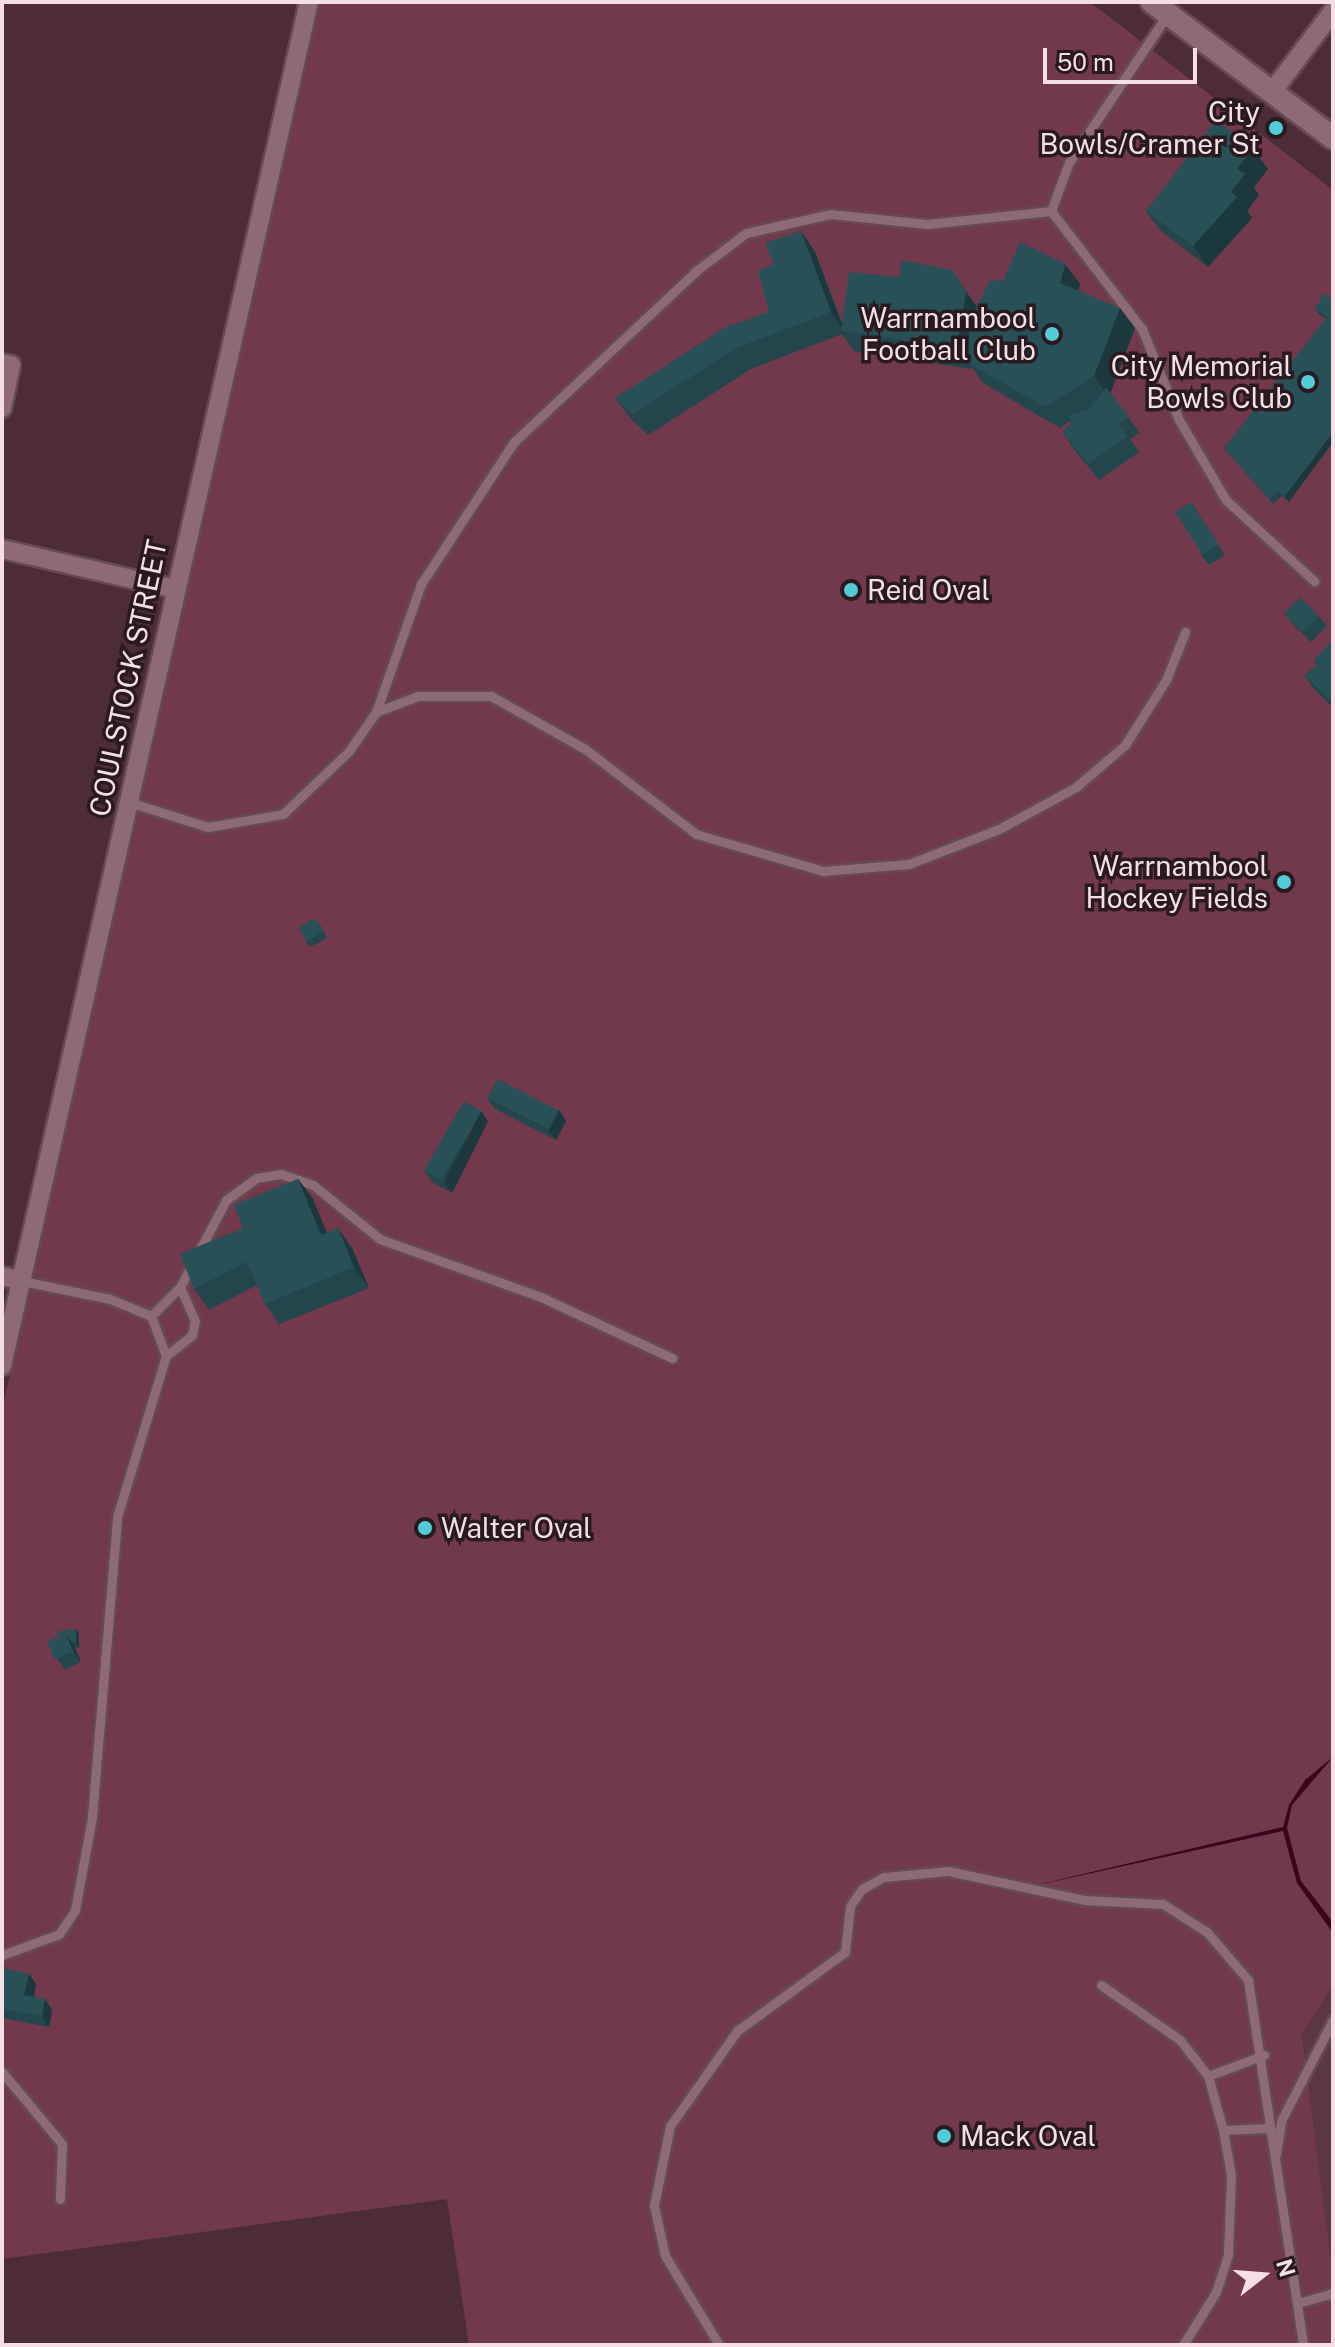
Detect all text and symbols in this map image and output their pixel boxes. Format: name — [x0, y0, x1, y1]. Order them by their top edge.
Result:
scale bar — [1047, 32, 1201, 82]
text: 50 m — [1057, 48, 1114, 76]
place label: City Bowls/Cramer St — [1039, 95, 1260, 161]
marker: City Bowls/Cramer St — [1267, 119, 1285, 137]
place label: Warrnambool Football Club — [860, 301, 1036, 367]
marker: Warrnambool Football Club — [1043, 325, 1061, 343]
place label: City Memorial Bowls Club — [1111, 349, 1292, 415]
marker: City Memorial Bowls Club — [1299, 373, 1317, 391]
street label: COULSTOCK STREET — [82, 537, 174, 819]
place label: Reid Oval — [867, 573, 990, 607]
marker: Reid Oval — [842, 581, 860, 599]
place label: Warrnambool Hockey Fields — [1085, 849, 1268, 915]
marker: Warrnambool Hockey Fields — [1275, 873, 1293, 891]
place label: Walter Oval — [441, 1511, 592, 1545]
marker: Walter Oval — [416, 1519, 434, 1537]
place label: Mack Oval — [960, 2119, 1096, 2153]
marker: Mack Oval — [935, 2127, 953, 2145]
north arrow — [1223, 2235, 1303, 2315]
text: N — [1271, 2256, 1301, 2280]

